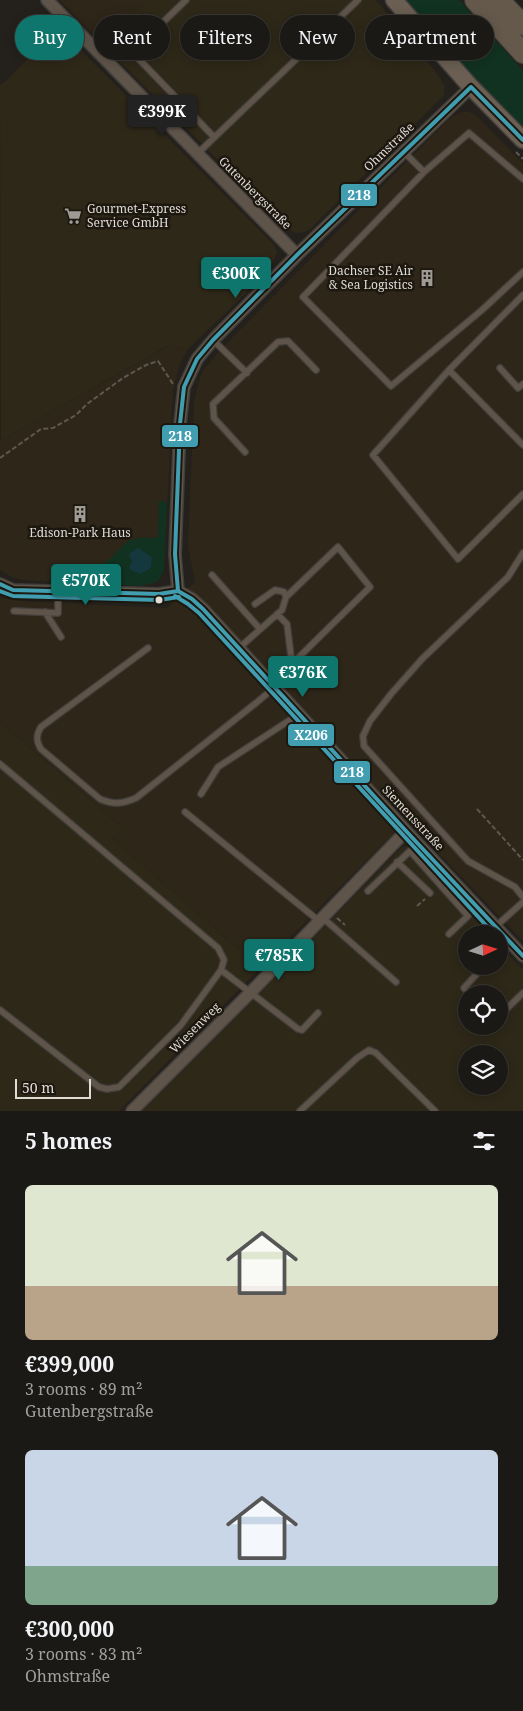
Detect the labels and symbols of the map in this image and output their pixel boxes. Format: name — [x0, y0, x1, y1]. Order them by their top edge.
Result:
pin: €399K — [127, 94, 197, 137]
street label: Ohmstraße — [360, 118, 418, 175]
street label: Gutenbergstraße — [215, 153, 295, 233]
line badge: 218 — [340, 183, 378, 207]
text: 218 — [347, 185, 371, 204]
place label: Gourmet-Express Service GmbH — [87, 200, 186, 231]
supermarket icon: Gourmet-Express Service GmbH — [63, 206, 83, 226]
pin: €300K — [201, 256, 271, 299]
place label: Dachser SE Air & Sea Logistics — [328, 262, 413, 293]
building icon: Dachser SE Air & Sea Logistics — [417, 268, 437, 288]
line badge: 218 — [161, 424, 199, 448]
text: 218 — [168, 426, 192, 445]
building icon: Edison-Park Haus — [70, 504, 90, 524]
place label: Edison-Park Haus — [29, 524, 131, 541]
pin: €570K — [51, 564, 121, 606]
unlabelled marker — [154, 595, 164, 605]
pin: €376K — [268, 656, 338, 698]
line badge: X206 — [287, 723, 335, 747]
text: X206 — [294, 725, 328, 744]
line badge: 218 — [333, 760, 371, 784]
text: 218 — [340, 762, 364, 781]
street label: Siemensstraße — [379, 781, 448, 854]
north arrow — [458, 925, 508, 975]
pin: €785K — [244, 938, 314, 981]
street label: Wiesenweg — [165, 998, 224, 1057]
scale bar — [15, 1076, 91, 1099]

